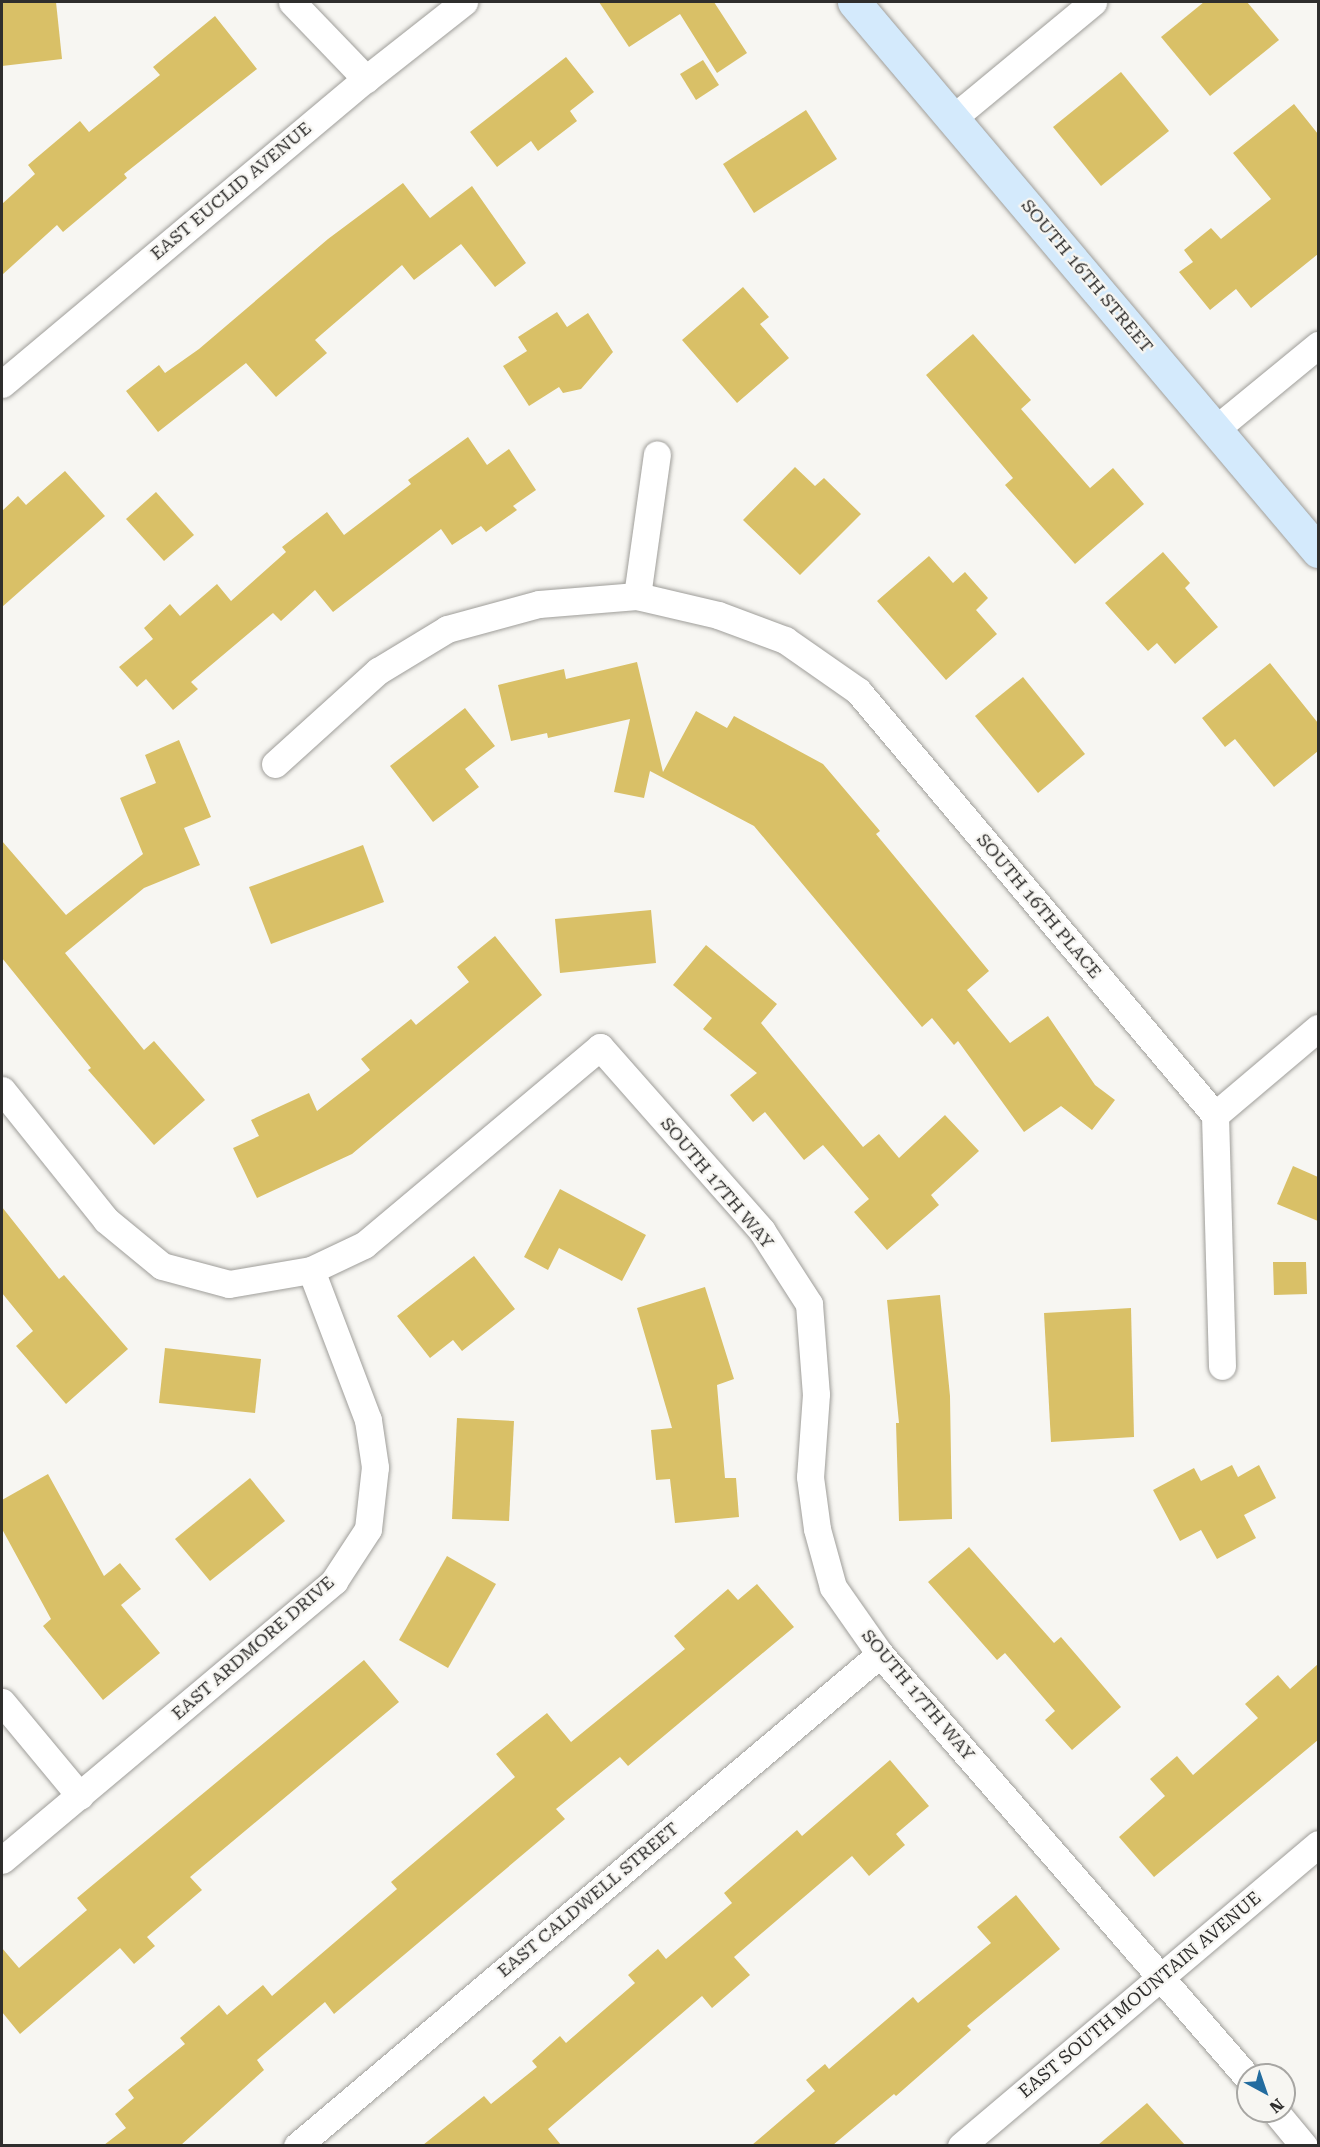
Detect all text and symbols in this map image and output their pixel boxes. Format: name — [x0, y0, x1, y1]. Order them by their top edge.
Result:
street label: EAST EUCLID AVENUE — [146, 117, 316, 265]
street label: SOUTH 16TH STREET — [1017, 195, 1157, 357]
street label: SOUTH 16TH PLACE — [972, 829, 1106, 983]
street label: SOUTH 17TH WAY — [656, 1113, 778, 1253]
street label: EAST ARDMORE DRIVE — [167, 1571, 339, 1725]
street label: SOUTH 17TH WAY — [857, 1625, 979, 1765]
street label: EAST CALDWELL STREET — [493, 1818, 683, 1982]
street label: EAST SOUTH MOUNTAIN AVENUE — [1015, 1887, 1265, 2103]
north arrow — [1236, 2063, 1296, 2123]
text: N — [1266, 2094, 1287, 2117]

